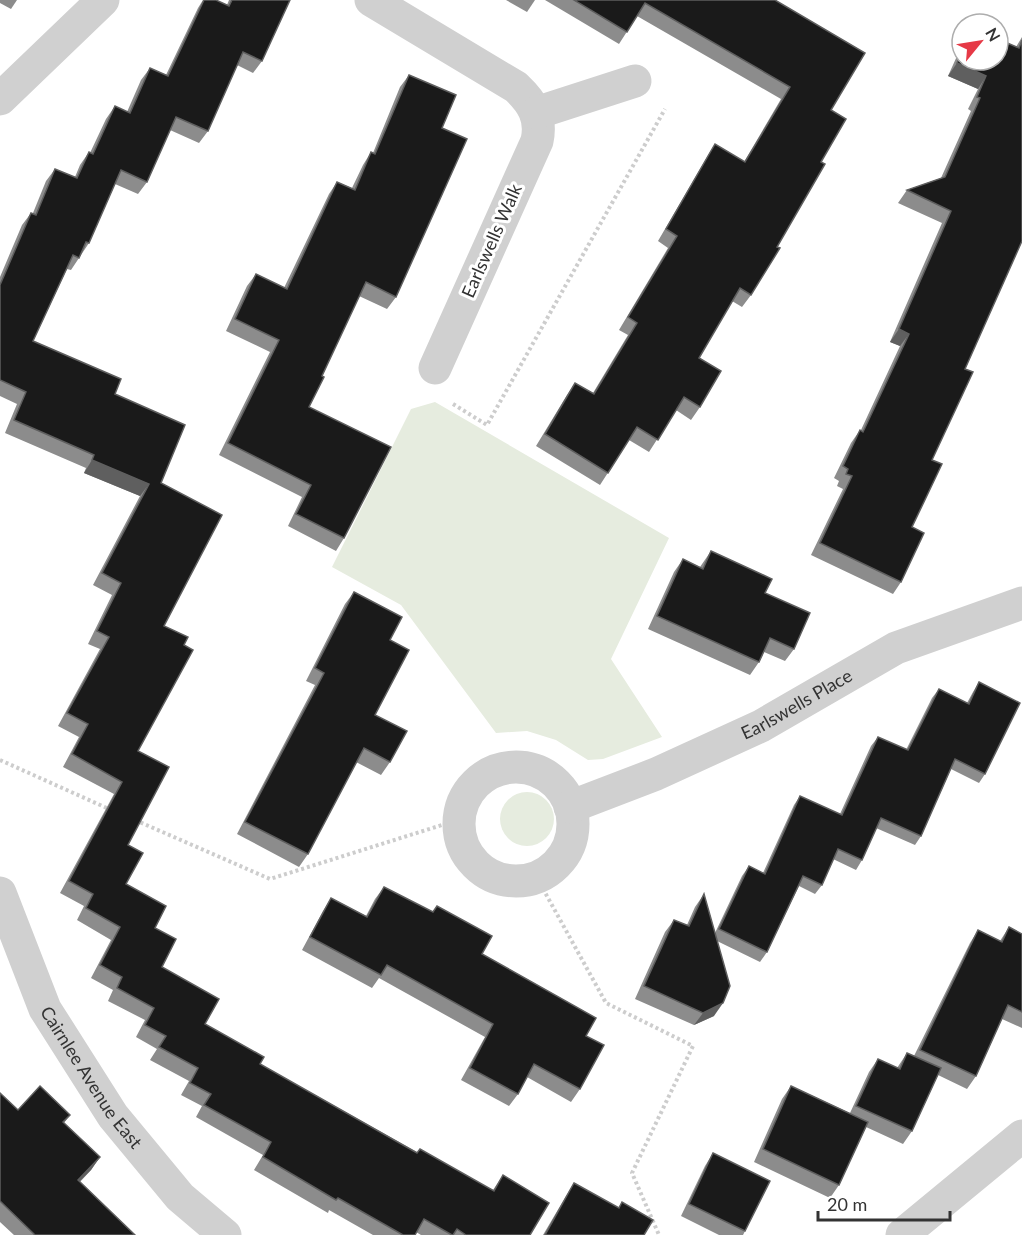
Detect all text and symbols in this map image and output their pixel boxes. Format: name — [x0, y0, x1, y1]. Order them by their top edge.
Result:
north arrow — [950, 12, 1010, 72]
text: N — [982, 24, 1005, 44]
street label: Earlswells Walk — [456, 180, 526, 301]
street label: Earlswells Place — [737, 664, 856, 744]
street label: Cairnlee Avenue East — [36, 1002, 148, 1153]
scale bar — [818, 1184, 950, 1222]
text: 20 m — [827, 1193, 867, 1215]

